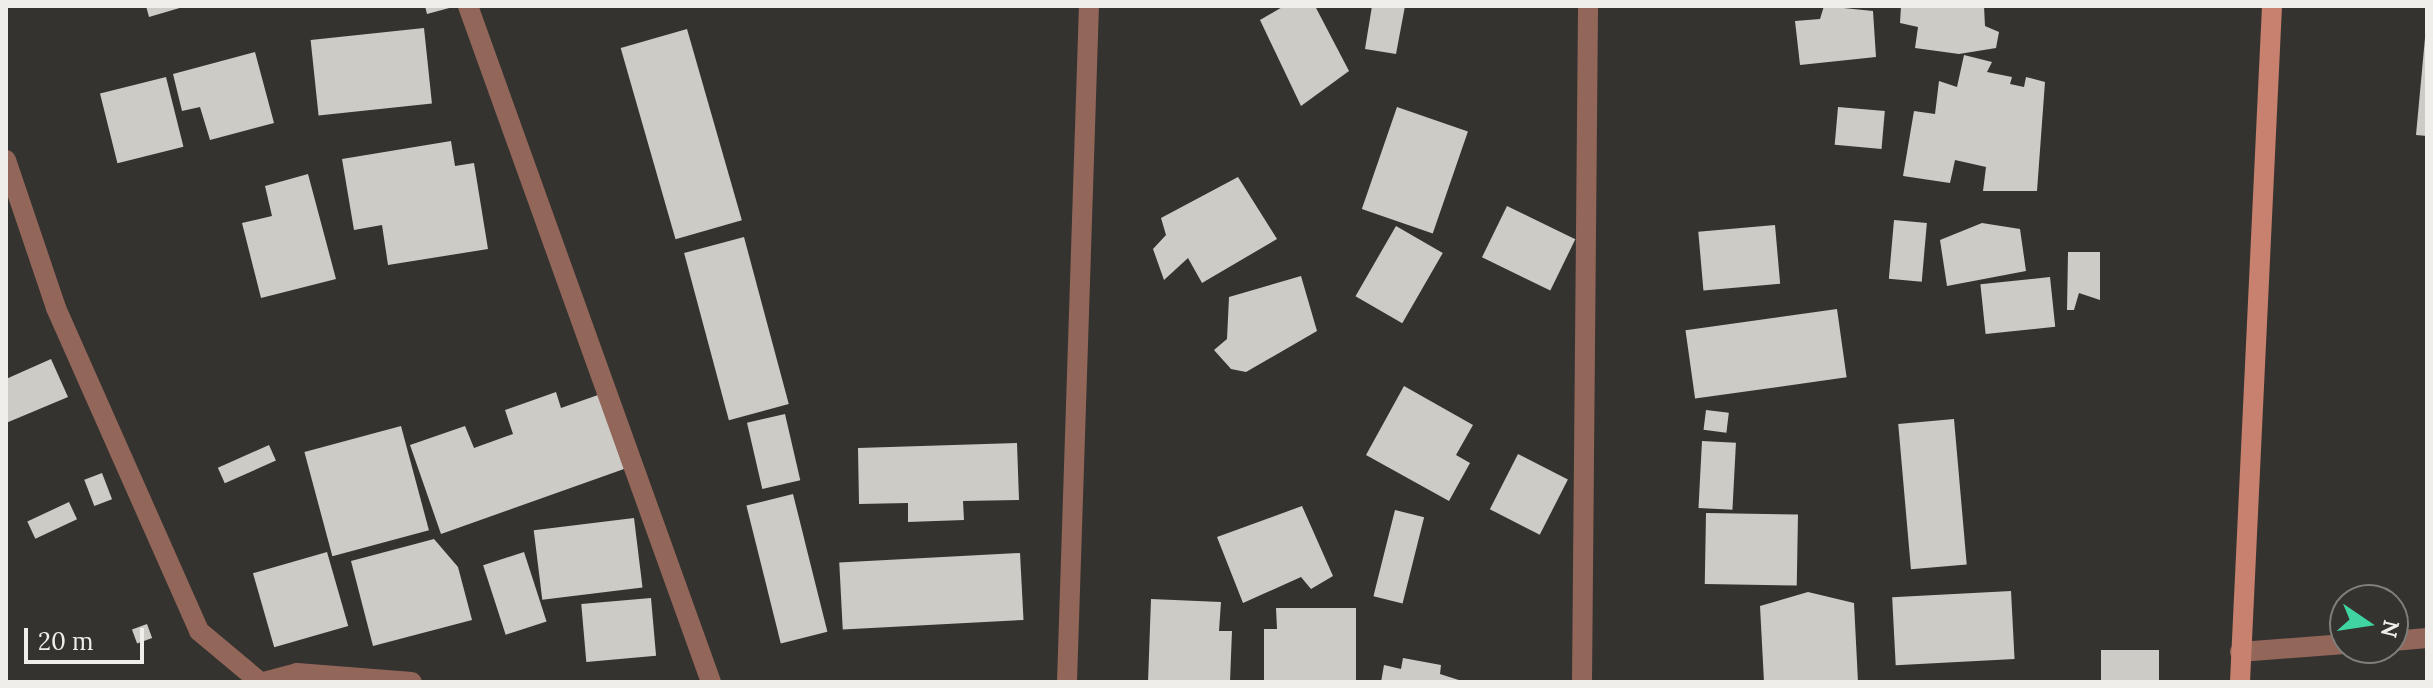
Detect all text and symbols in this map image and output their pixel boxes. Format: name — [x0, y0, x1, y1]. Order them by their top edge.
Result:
north arrow — [2329, 584, 2409, 664]
scale bar — [28, 612, 148, 662]
text: N — [2375, 618, 2406, 640]
text: 20 m — [38, 626, 94, 657]

